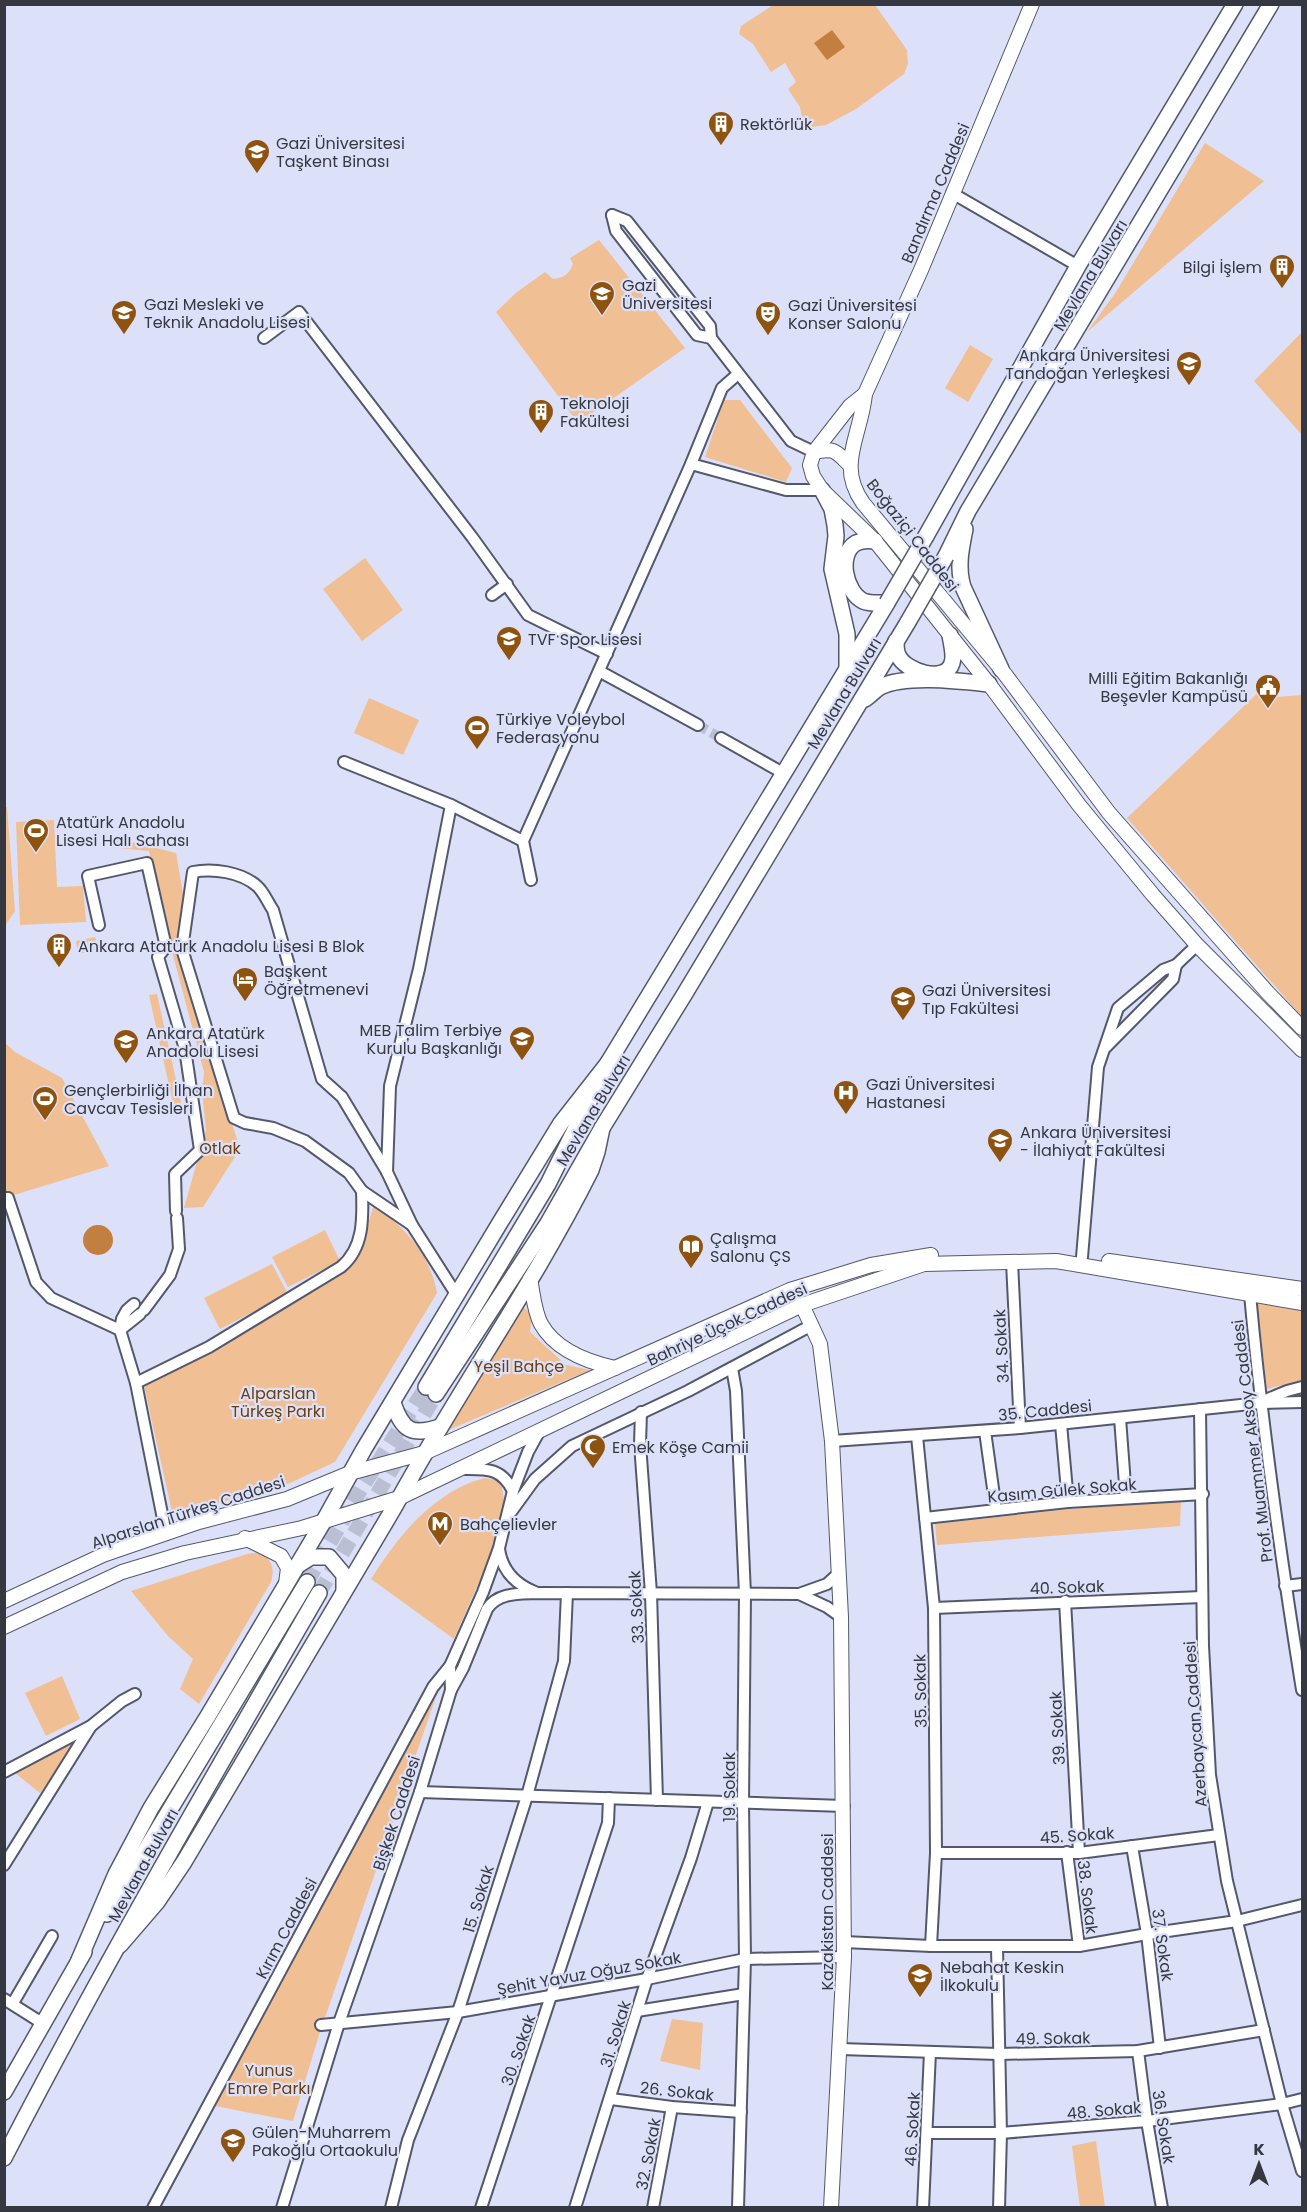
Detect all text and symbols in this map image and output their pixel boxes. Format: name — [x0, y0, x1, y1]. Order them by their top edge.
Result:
building icon: Rektörlük — [706, 109, 736, 147]
place label: Rektörlük — [740, 113, 813, 136]
street label: Bandırma Caddesi — [896, 120, 975, 267]
place label: Gazi Üniversitesi Taşkent Binası — [276, 132, 405, 173]
school or university icon: Gazi Üniversitesi Taşkent Binası — [242, 137, 272, 175]
street label: Mevlana Bulvarı — [1048, 215, 1133, 335]
building icon: Bilgi İşlem — [1267, 252, 1297, 290]
place label: Bilgi İşlem — [1183, 256, 1262, 279]
place label: Gazi Üniversitesi — [622, 274, 712, 315]
school or university icon: Gazi Üniversitesi — [587, 279, 617, 317]
place label: Gazi Mesleki ve Teknik Anadolu Lisesi — [144, 293, 310, 334]
place label: Gazi Üniversitesi Konser Salonu — [788, 294, 917, 335]
school or university icon: Gazi Mesleki ve Teknik Anadolu Lisesi — [109, 298, 139, 336]
theatre icon: Gazi Üniversitesi Konser Salonu — [753, 299, 783, 337]
place label: Ankara Üniversitesi Tandoğan Yerleşkesi — [1005, 344, 1170, 385]
school or university icon: Ankara Üniversitesi Tandoğan Yerleşkesi — [1174, 349, 1204, 387]
place label: Teknoloji Fakültesi — [560, 392, 629, 433]
building icon: Teknoloji Fakültesi — [526, 397, 556, 435]
street label: Boğaziçi Caddesi — [861, 474, 964, 597]
school or university icon: TVF Spor Lisesi — [494, 624, 524, 662]
place label: TVF Spor Lisesi — [528, 628, 642, 651]
street label: Mevlana Bulvarı — [802, 633, 887, 753]
place label: Milli Eğitim Bakanlığı Beşevler Kampüsü — [1088, 667, 1248, 708]
public building icon: Milli Eğitim Bakanlığı Beşevler Kampüsü — [1253, 672, 1283, 710]
place label: Türkiye Voleybol Federasyonu — [496, 708, 625, 749]
sports icon: Türkiye Voleybol Federasyonu — [462, 713, 492, 751]
place label: Atatürk Anadolu Lisesi Halı Sahası — [56, 811, 189, 852]
sports icon: Atatürk Anadolu Lisesi Halı Sahası — [21, 816, 51, 854]
building icon: Ankara Atatürk Anadolu Lisesi B Blok — [44, 931, 74, 969]
place label: Ankara Atatürk Anadolu Lisesi B Blok — [78, 935, 365, 958]
place label: Başkent Öğretmenevi — [264, 960, 369, 1001]
hotel icon: Başkent Öğretmenevi — [230, 965, 260, 1003]
place label: Gazi Üniversitesi Tıp Fakültesi — [922, 979, 1051, 1020]
school or university icon: Gazi Üniversitesi Tıp Fakültesi — [888, 984, 918, 1022]
place label: MEB Talim Terbiye Kurulu Başkanlığı — [360, 1019, 502, 1060]
place label: Ankara Atatürk Anadolu Lisesi — [146, 1022, 266, 1063]
school or university icon: MEB Talim Terbiye Kurulu Başkanlığı — [507, 1024, 537, 1062]
school or university icon: Ankara Atatürk Anadolu Lisesi — [111, 1027, 141, 1065]
street label: Mevlana Bulvarı — [551, 1050, 636, 1170]
place label: Gazi Üniversitesi Hastanesi — [866, 1073, 995, 1114]
hospital icon: Gazi Üniversitesi Hastanesi — [831, 1078, 861, 1116]
place label: Gençlerbirliği İlhan Cavcav Tesisleri — [64, 1079, 213, 1120]
sports icon: Gençlerbirliği İlhan Cavcav Tesisleri — [30, 1084, 60, 1122]
place label: Ankara Üniversitesi - İlahiyat Fakültesi — [1020, 1121, 1171, 1162]
school or university icon: Ankara Üniversitesi - İlahiyat Fakültesi — [985, 1126, 1015, 1164]
park label: Otlak — [199, 1137, 241, 1160]
place label: Çalışma Salonu ÇS — [710, 1227, 791, 1268]
library icon: Çalışma Salonu ÇS — [676, 1232, 706, 1270]
street label: Bahriye Üçok Caddesi — [643, 1277, 811, 1372]
street label: 34. Sokak — [988, 1308, 1015, 1384]
street label: Prof. Muammer Aksoy Caddesi — [1226, 1318, 1279, 1564]
park label: Yeşil Bahçe — [474, 1355, 564, 1378]
park label: Alparslan Türkeş Parkı — [231, 1382, 325, 1423]
street label: 35. Caddesi — [997, 1394, 1093, 1427]
mosque icon: Emek Köşe Camii — [578, 1432, 608, 1470]
place label: Emek Köşe Camii — [612, 1436, 749, 1459]
street label: Alparslan Türkeş Caddesi — [88, 1470, 288, 1555]
street label: Kasım Gülek Sokak — [987, 1472, 1138, 1508]
metro station icon: Bahçelievler — [425, 1509, 455, 1547]
place label: Bahçelievler — [460, 1513, 557, 1536]
street label: 33. Sokak — [623, 1569, 650, 1644]
street label: 40. Sokak — [1029, 1575, 1105, 1600]
street label: Azerbaycan Caddesi — [1178, 1640, 1213, 1808]
street label: 35. Sokak — [908, 1653, 933, 1728]
street label: 39. Sokak — [1044, 1690, 1071, 1766]
street label: 19. Sokak — [718, 1751, 741, 1822]
street label: Bişkek Caddesi — [367, 1753, 426, 1874]
street label: Mevlana Bulvarı — [103, 1804, 184, 1926]
street label: 45. Sokak — [1039, 1821, 1116, 1850]
street label: Kazakistan Caddesi — [816, 1833, 839, 1991]
street label: 38. Sokak — [1072, 1859, 1104, 1936]
street label: 15. Sokak — [457, 1862, 500, 1936]
street label: Kırım Caddesi — [250, 1874, 323, 1983]
street label: 37. Sokak — [1146, 1907, 1179, 1983]
street label: Şehit Yavuz Oğuz Sokak — [495, 1946, 684, 2001]
place label: Nebahat Keskin İlkokulu — [940, 1956, 1064, 1997]
school or university icon: Nebahat Keskin İlkokulu — [905, 1961, 935, 1999]
street label: 31. Sokak — [594, 1997, 637, 2071]
street label: 30. Sokak — [496, 2011, 542, 2089]
street label: 49. Sokak — [1015, 2026, 1091, 2051]
park label: Yunus Emre Parkı — [227, 2059, 311, 2100]
street label: 26. Sokak — [639, 2076, 716, 2107]
street label: 36. Sokak — [1146, 2089, 1181, 2166]
street label: 46. Sokak — [899, 2090, 926, 2167]
street label: 48. Sokak — [1066, 2096, 1143, 2125]
street label: 32. Sokak — [630, 2115, 667, 2192]
place label: Gülen-Muharrem Pakoğlu Ortaokulu — [252, 2121, 398, 2162]
school or university icon: Gülen-Muharrem Pakoğlu Ortaokulu — [218, 2126, 248, 2164]
north arrow — [1229, 2134, 1289, 2194]
text: K — [1253, 2138, 1265, 2161]

